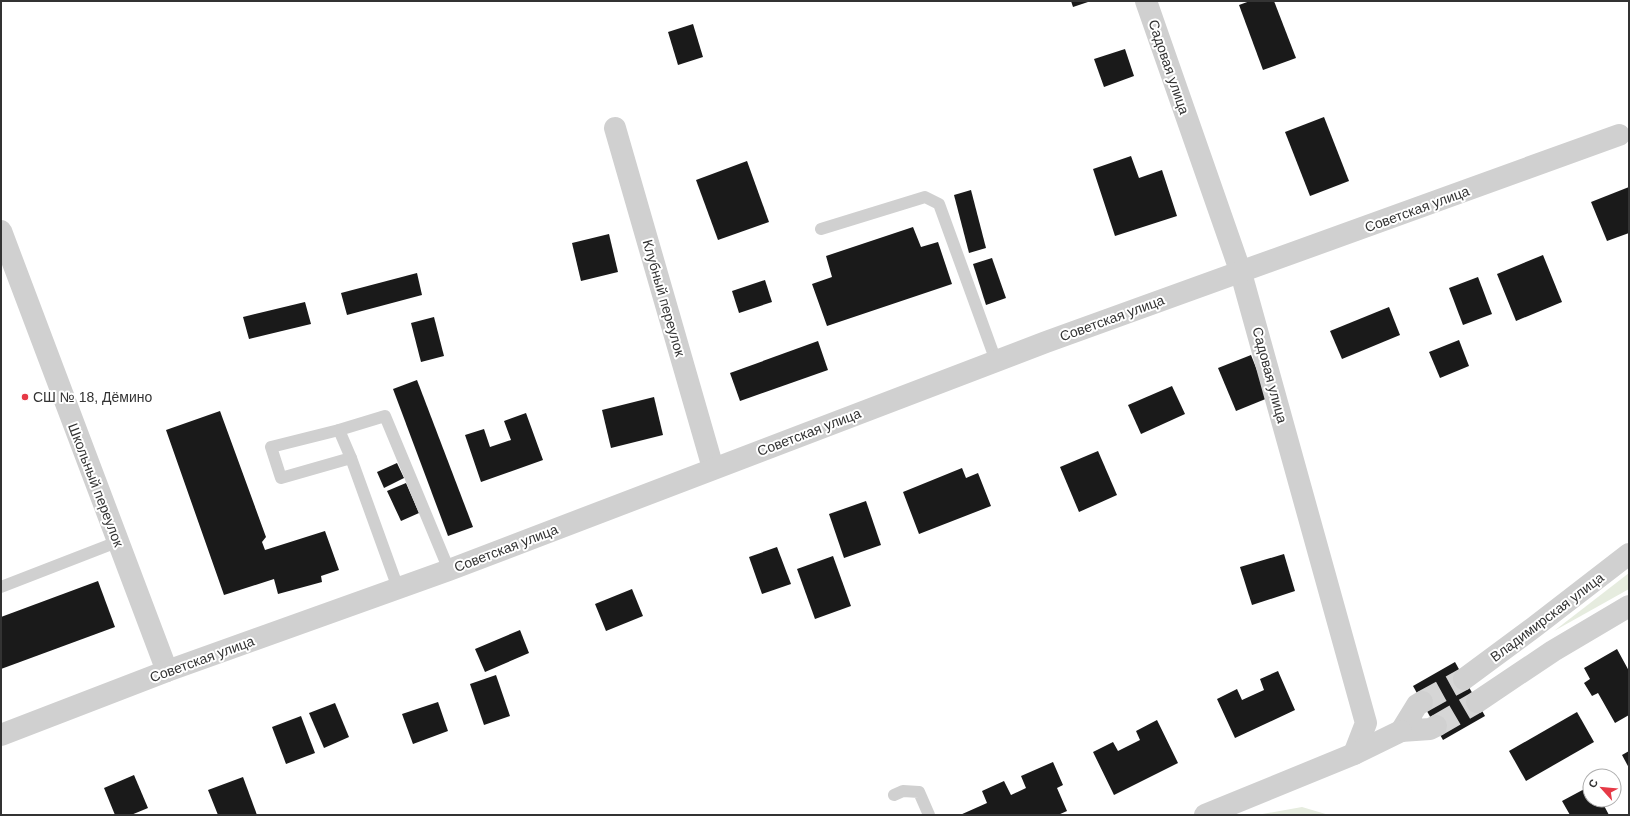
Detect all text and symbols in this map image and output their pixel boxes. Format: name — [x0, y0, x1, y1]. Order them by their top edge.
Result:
street label: Садовая улица — [1145, 18, 1193, 117]
street label: Советская улица — [1363, 183, 1472, 235]
street label: Клубный переулок — [640, 238, 689, 359]
street label: Советская улица — [1058, 292, 1167, 344]
street label: Садовая улица — [1249, 325, 1291, 425]
place label: СШ № 18, Дёмино — [33, 389, 153, 405]
marker: СШ № 18, Дёмино — [20, 392, 30, 402]
street label: Советская улица — [755, 405, 863, 459]
street label: Школьный переулок — [65, 421, 127, 550]
street label: Советская улица — [452, 521, 560, 575]
street label: Владимирская улица — [1487, 569, 1607, 665]
street label: Советская улица — [148, 633, 257, 685]
north arrow — [1582, 768, 1622, 808]
text: С — [1586, 777, 1600, 790]

